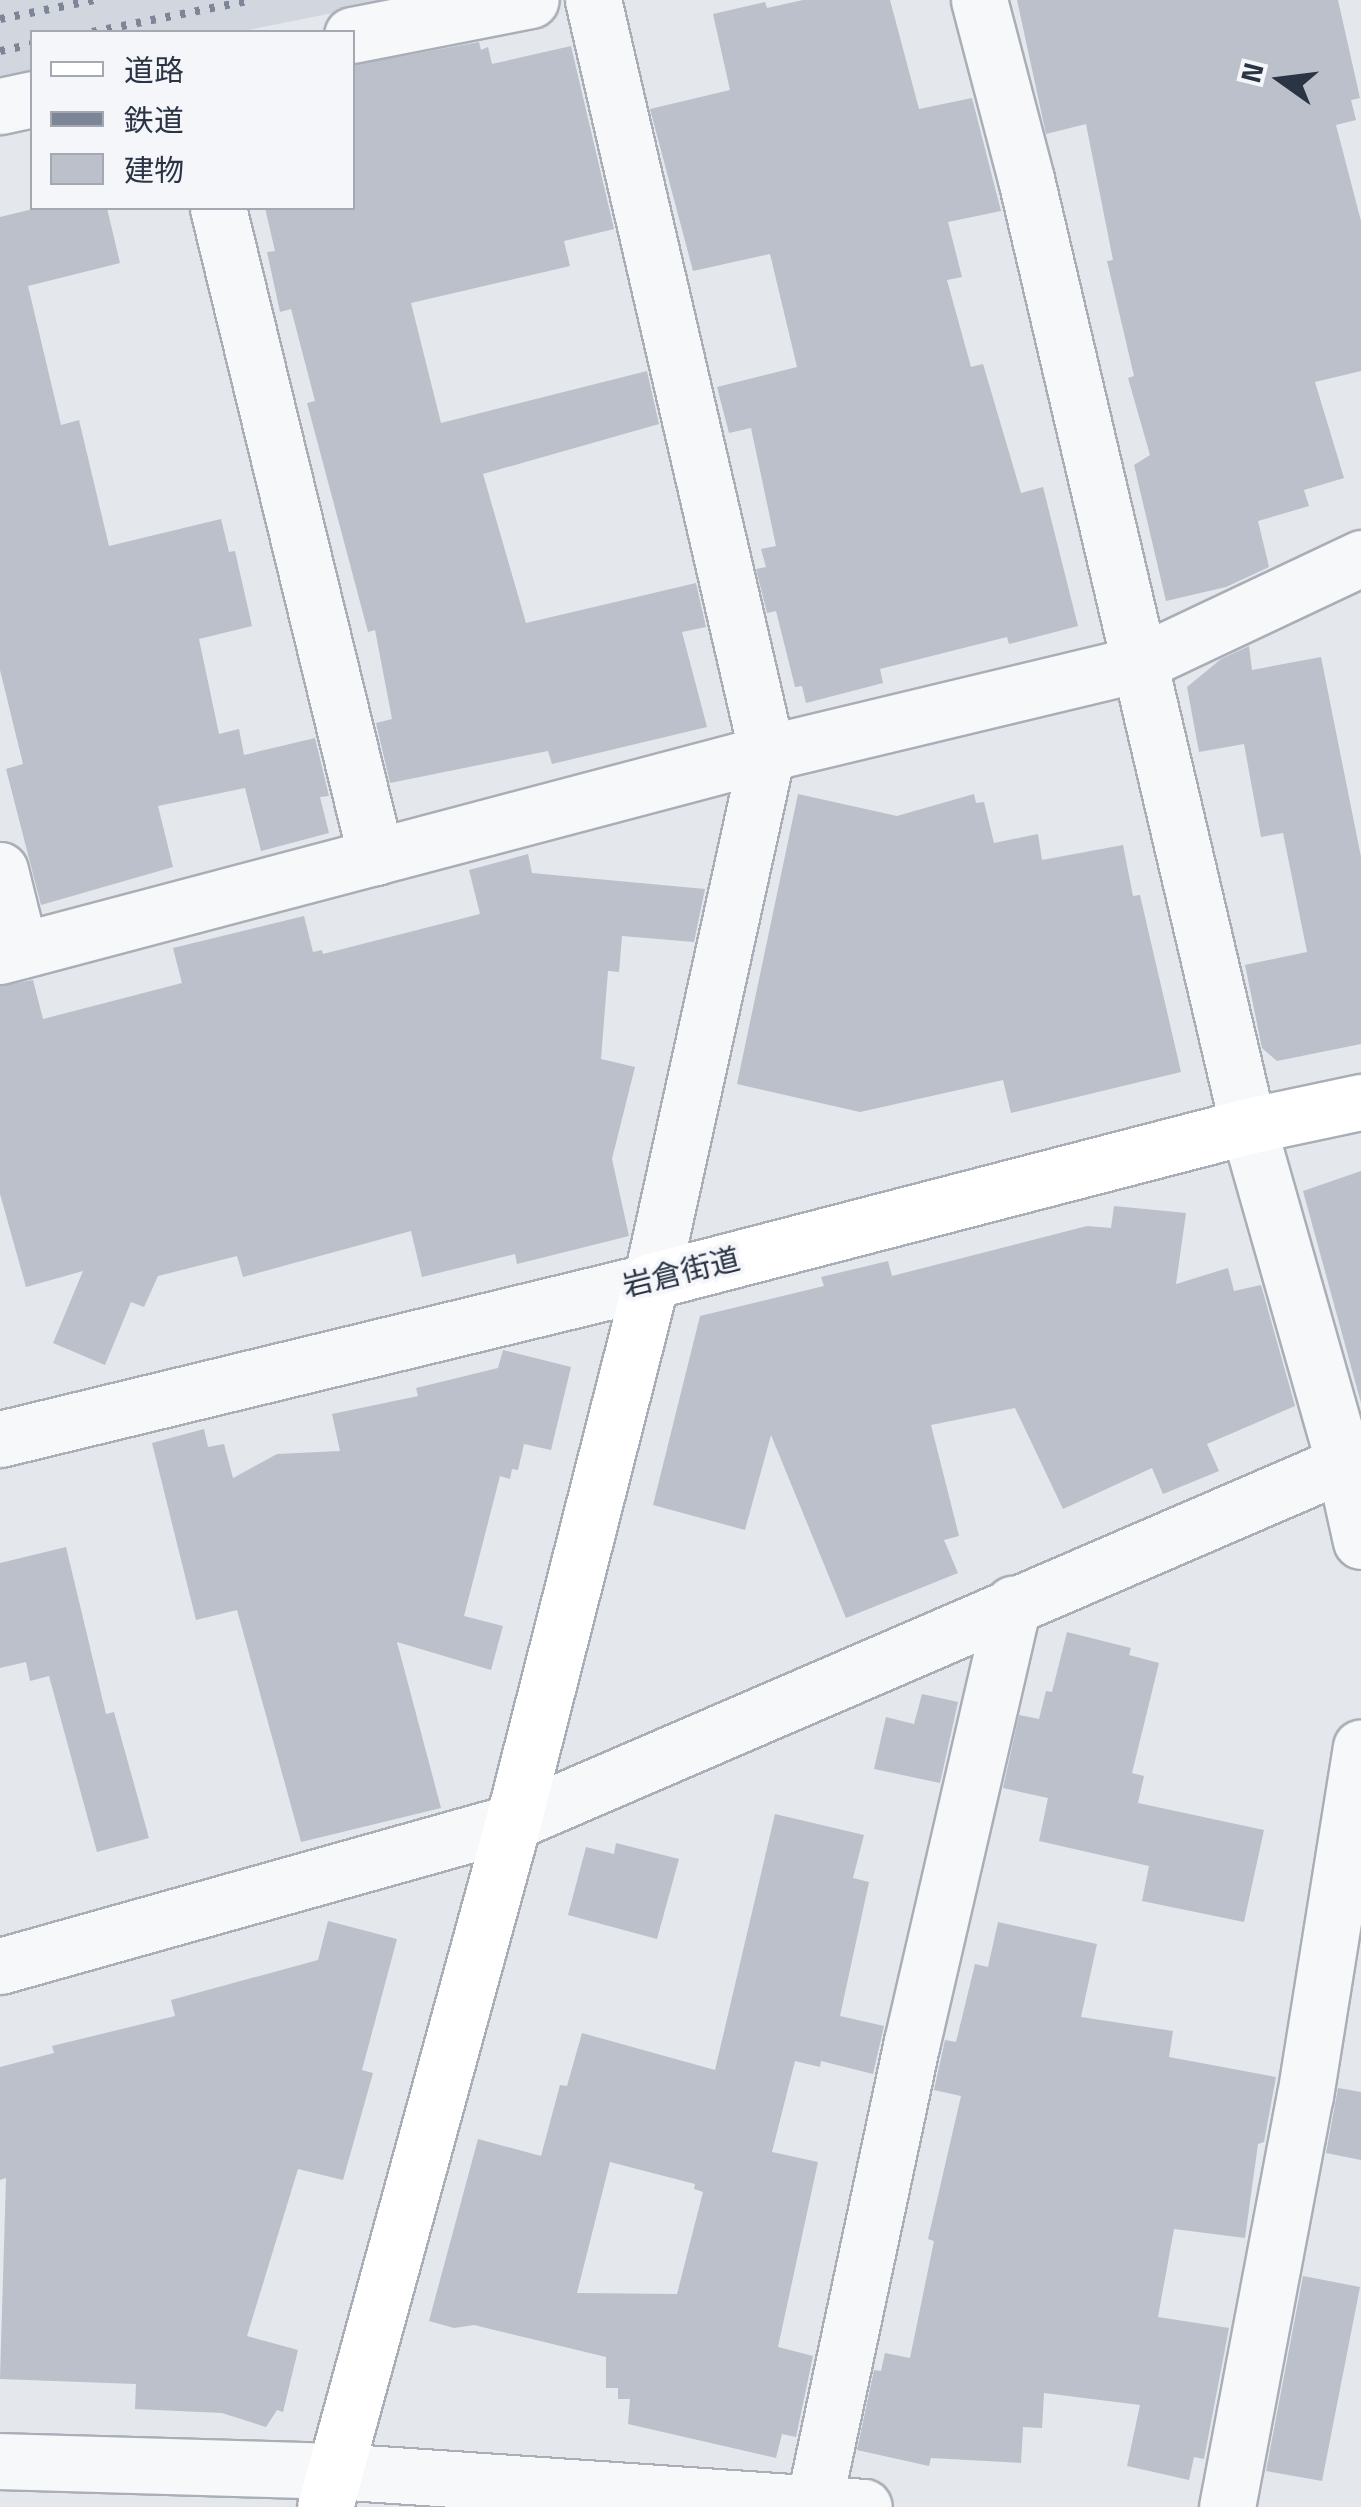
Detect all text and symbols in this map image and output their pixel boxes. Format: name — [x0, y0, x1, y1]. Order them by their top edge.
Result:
legend — [30, 30, 355, 210]
north arrow — [1231, 30, 1331, 130]
text: 道路 — [124, 47, 184, 93]
text: N — [1228, 58, 1275, 87]
text: 鉄道 — [124, 97, 184, 143]
text: 建物 — [124, 147, 184, 193]
street label: 岩倉街道 — [618, 1240, 744, 1304]

